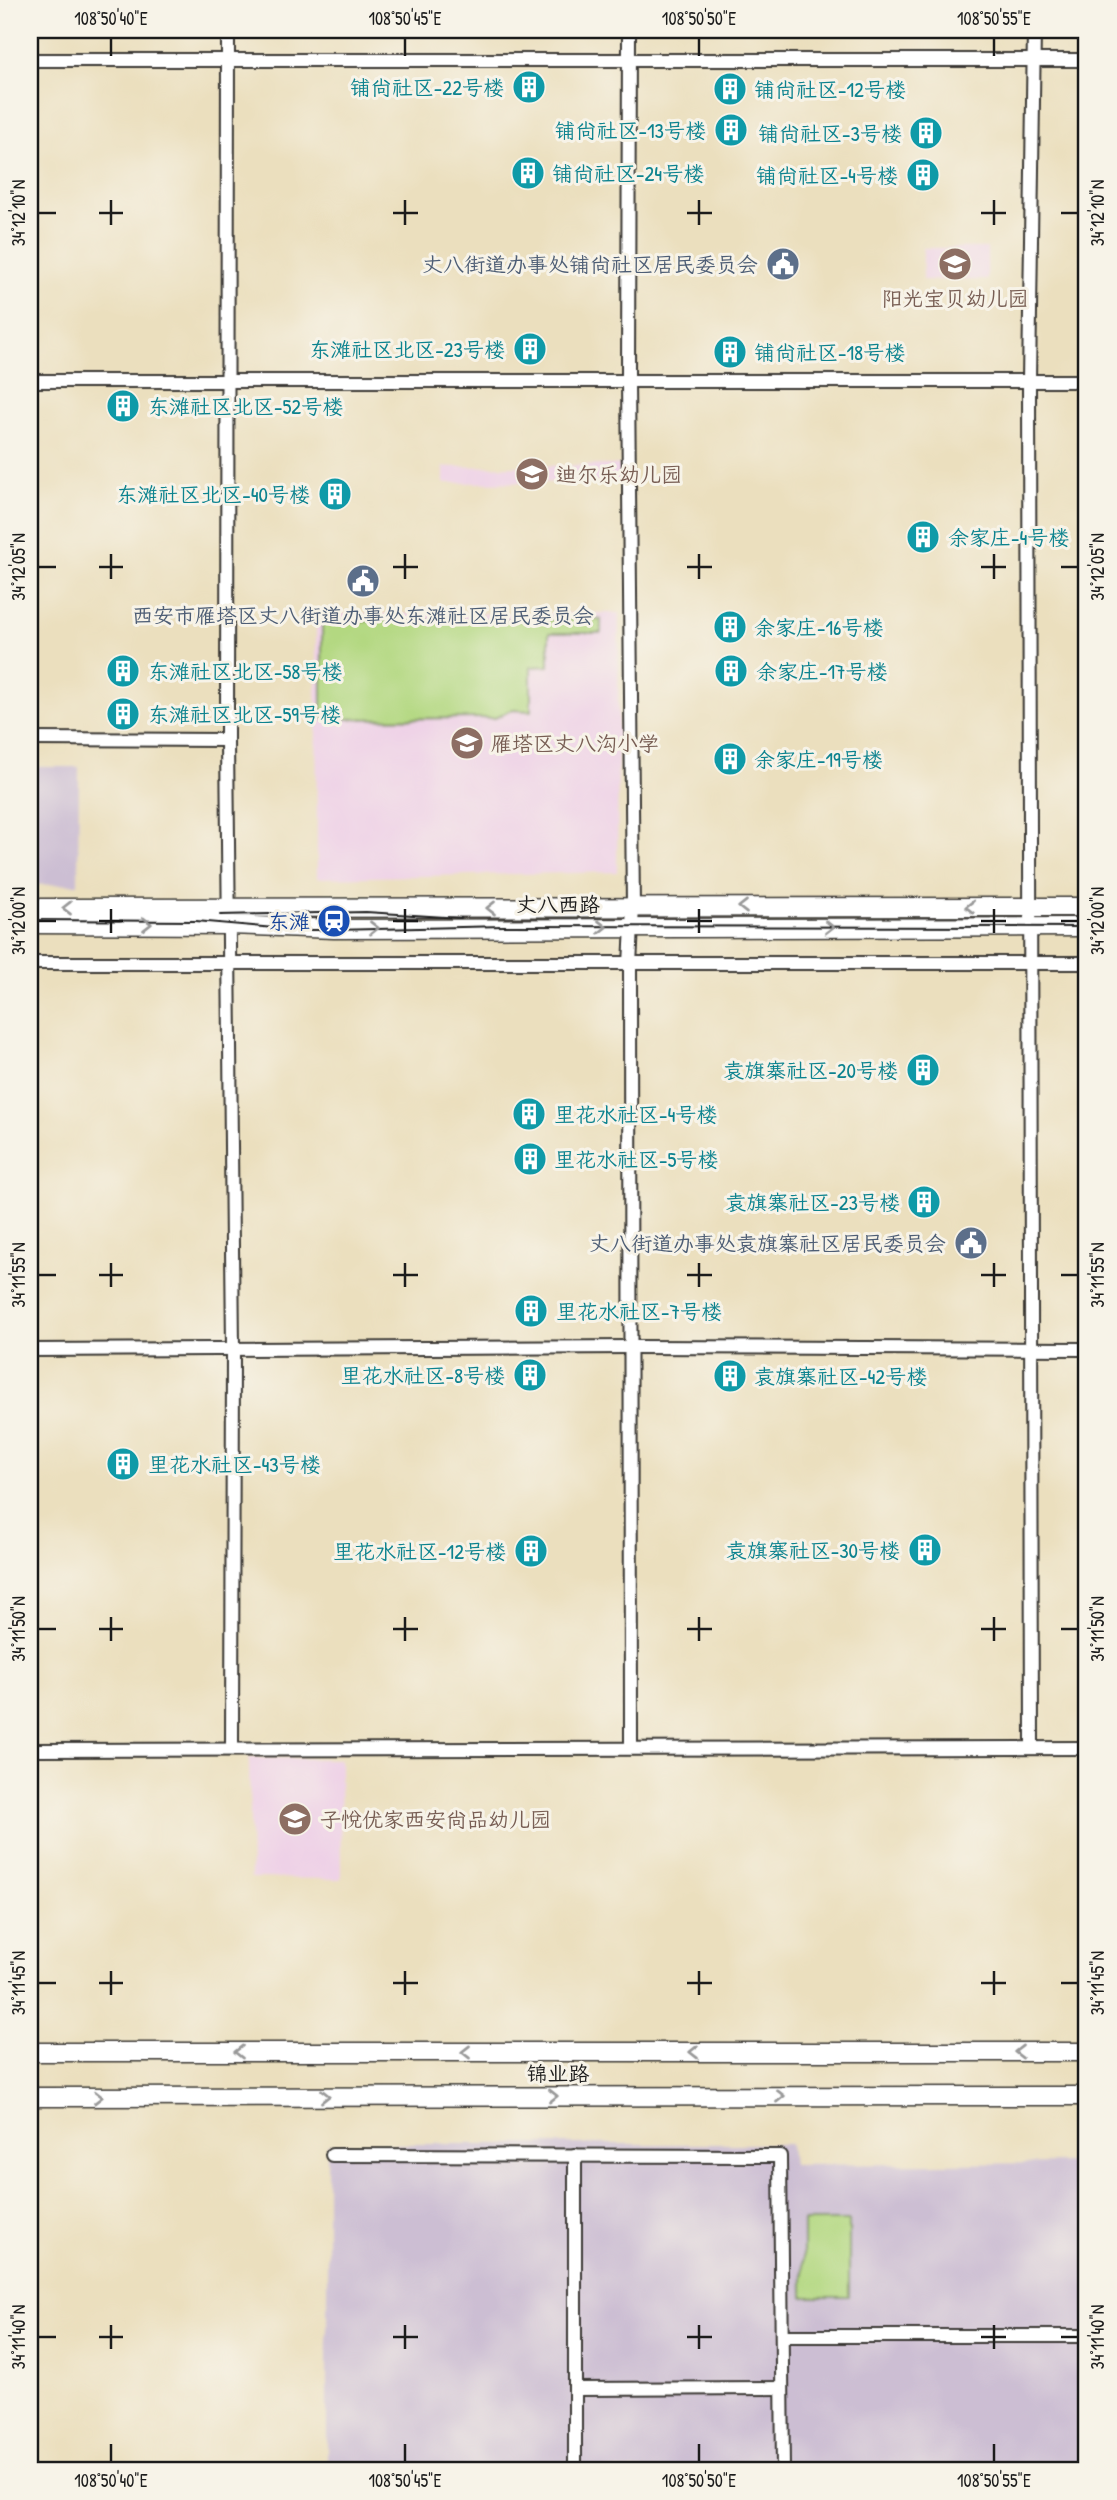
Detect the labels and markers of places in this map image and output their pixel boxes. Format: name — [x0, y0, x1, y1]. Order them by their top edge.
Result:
building icon: 铺尚社区-22号楼 — [510, 68, 548, 106]
building icon: 铺尚社区-12号楼 — [711, 70, 749, 108]
place label: 铺尚社区-22号楼 — [350, 73, 504, 102]
place label: 铺尚社区-12号楼 — [754, 75, 906, 104]
building icon: 铺尚社区-13号楼 — [712, 111, 750, 149]
building icon: 铺尚社区-3号楼 — [907, 114, 945, 152]
place label: 铺尚社区-13号楼 — [554, 116, 706, 145]
place label: 铺尚社区-3号楼 — [758, 119, 902, 148]
building icon: 铺尚社区-24号楼 — [509, 154, 547, 192]
building icon: 铺尚社区-4号楼 — [904, 156, 942, 194]
place label: 铺尚社区-24号楼 — [552, 159, 704, 188]
place label: 铺尚社区-4号楼 — [756, 161, 898, 190]
public building icon: 丈八街道办事处铺尚社区居民委员会 — [764, 245, 802, 283]
school or university icon: 阳光宝贝幼儿园 — [936, 245, 974, 283]
place label: 丈八街道办事处铺尚社区居民委员会 — [422, 250, 758, 279]
place label: 阳光宝贝幼儿园 — [882, 284, 1029, 313]
building icon: 东滩社区北区-23号楼 — [511, 330, 549, 368]
building icon: 铺尚社区-18号楼 — [711, 333, 749, 371]
place label: 东滩社区北区-23号楼 — [309, 335, 505, 364]
place label: 铺尚社区-18号楼 — [754, 338, 905, 367]
building icon: 东滩社区北区-52号楼 — [104, 387, 142, 425]
place label: 东滩社区北区-52号楼 — [148, 392, 343, 421]
school or university icon: 迪尔乐幼儿园 — [513, 455, 551, 493]
place label: 迪尔乐幼儿园 — [556, 460, 682, 489]
building icon: 东滩社区北区-40号楼 — [316, 475, 354, 513]
place label: 东滩社区北区-40号楼 — [116, 480, 310, 509]
building icon: 余家庄-4号楼 — [904, 518, 942, 556]
place label: 余家庄-4号楼 — [948, 523, 1069, 552]
public building icon: 西安市雁塔区丈八街道办事处东滩社区居民委员会 — [344, 562, 382, 600]
place label: 西安市雁塔区丈八街道办事处东滩社区居民委员会 — [132, 601, 594, 630]
building icon: 余家庄-16号楼 — [711, 608, 749, 646]
place label: 余家庄-16号楼 — [754, 613, 884, 642]
building icon: 东滩社区北区-58号楼 — [104, 652, 142, 690]
building icon: 余家庄-17号楼 — [712, 652, 750, 690]
place label: 东滩社区北区-58号楼 — [148, 657, 342, 686]
place label: 余家庄-17号楼 — [756, 657, 888, 686]
building icon: 东滩社区北区-59号楼 — [104, 695, 142, 733]
place label: 东滩社区北区-59号楼 — [148, 700, 341, 729]
school or university icon: 雁塔区丈八沟小学 — [448, 724, 486, 762]
place label: 雁塔区丈八沟小学 — [491, 729, 659, 758]
building icon: 余家庄-19号楼 — [711, 740, 749, 778]
place label: 余家庄-19号楼 — [754, 745, 883, 774]
station icon: 东滩 — [315, 902, 353, 940]
place label: 东滩 — [268, 907, 310, 936]
building icon: 袁旗寨社区-20号楼 — [904, 1051, 942, 1089]
place label: 袁旗寨社区-20号楼 — [723, 1056, 898, 1085]
building icon: 里花水社区-4号楼 — [510, 1095, 548, 1133]
place label: 里花水社区-4号楼 — [554, 1100, 717, 1129]
building icon: 里花水社区-5号楼 — [511, 1140, 549, 1178]
place label: 里花水社区-5号楼 — [554, 1145, 718, 1174]
building icon: 袁旗寨社区-23号楼 — [905, 1183, 943, 1221]
place label: 袁旗寨社区-23号楼 — [725, 1188, 900, 1217]
public building icon: 丈八街道办事处袁旗寨社区居民委员会 — [952, 1224, 990, 1262]
place label: 丈八街道办事处袁旗寨社区居民委员会 — [589, 1229, 946, 1258]
building icon: 里花水社区-7号楼 — [512, 1292, 550, 1330]
place label: 里花水社区-7号楼 — [556, 1297, 722, 1326]
building icon: 里花水社区-8号楼 — [511, 1356, 549, 1394]
building icon: 袁旗寨社区-42号楼 — [711, 1357, 749, 1395]
place label: 里花水社区-8号楼 — [340, 1361, 505, 1390]
place label: 袁旗寨社区-42号楼 — [754, 1362, 927, 1391]
building icon: 里花水社区-43号楼 — [104, 1445, 142, 1483]
place label: 里花水社区-43号楼 — [148, 1450, 321, 1479]
building icon: 袁旗寨社区-30号楼 — [906, 1531, 944, 1569]
building icon: 里花水社区-12号楼 — [512, 1532, 550, 1570]
place label: 袁旗寨社区-30号楼 — [726, 1536, 900, 1565]
place label: 里花水社区-12号楼 — [333, 1537, 506, 1566]
school or university icon: 子悦优家西安尚品幼儿园 — [276, 1800, 314, 1838]
place label: 子悦优家西安尚品幼儿园 — [320, 1805, 551, 1834]

